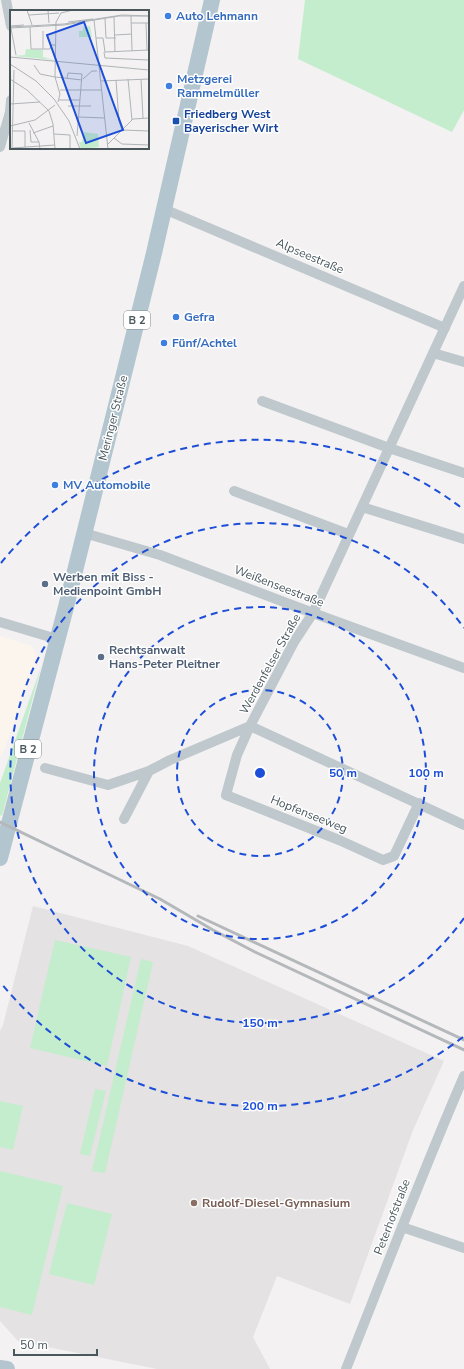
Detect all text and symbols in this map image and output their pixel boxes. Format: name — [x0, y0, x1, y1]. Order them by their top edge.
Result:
place label: Auto Lehmann — [176, 8, 258, 24]
inset map — [10, 10, 149, 149]
marker: Auto Lehmann — [163, 11, 173, 21]
place label: Metzgerei Rammelmüller — [177, 71, 260, 101]
marker: Metzgerei Rammelmüller — [164, 81, 174, 91]
place label: Friedberg West Bayerischer Wirt — [184, 106, 279, 136]
marker: Friedberg West Bayerischer Wirt — [171, 116, 181, 126]
street label: Alpseestraße — [274, 235, 346, 277]
place label: Gefra — [184, 309, 215, 325]
road number: B 2 — [124, 311, 150, 329]
marker: Gefra — [171, 312, 181, 322]
place label: Fünf/Achtel — [172, 335, 237, 351]
marker: Fünf/Achtel — [159, 338, 169, 348]
street label: Meringer Straße — [95, 374, 131, 462]
place label: MV Automobile — [63, 477, 151, 493]
marker: MV Automobile — [50, 480, 60, 490]
street label: Weißenseestraße — [232, 561, 326, 611]
place label: Werben mit Biss - Medienpoint GmbH — [53, 569, 162, 599]
marker: Werben mit Biss - Medienpoint GmbH — [40, 579, 50, 589]
street label: Werdenfelser Straße — [236, 611, 304, 717]
place label: Rechtsanwalt Hans-Peter Pleitner — [109, 642, 220, 672]
marker: Rechtsanwalt Hans-Peter Pleitner — [96, 652, 106, 662]
road number: B 2 — [15, 740, 41, 758]
text: 50 m — [329, 765, 357, 781]
text: 100 m — [408, 765, 444, 781]
centre of rings — [253, 766, 267, 780]
street label: Hopfenseeweg — [268, 791, 350, 837]
text: 150 m — [242, 1015, 278, 1031]
text: 200 m — [242, 1098, 278, 1114]
street label: Peterhofstraße — [370, 1177, 414, 1257]
place label: Rudolf-Diesel-Gymnasium — [202, 1195, 350, 1211]
marker: Rudolf-Diesel-Gymnasium — [189, 1198, 199, 1208]
scale bar — [14, 1331, 97, 1357]
text: 50 m — [20, 1337, 48, 1353]

